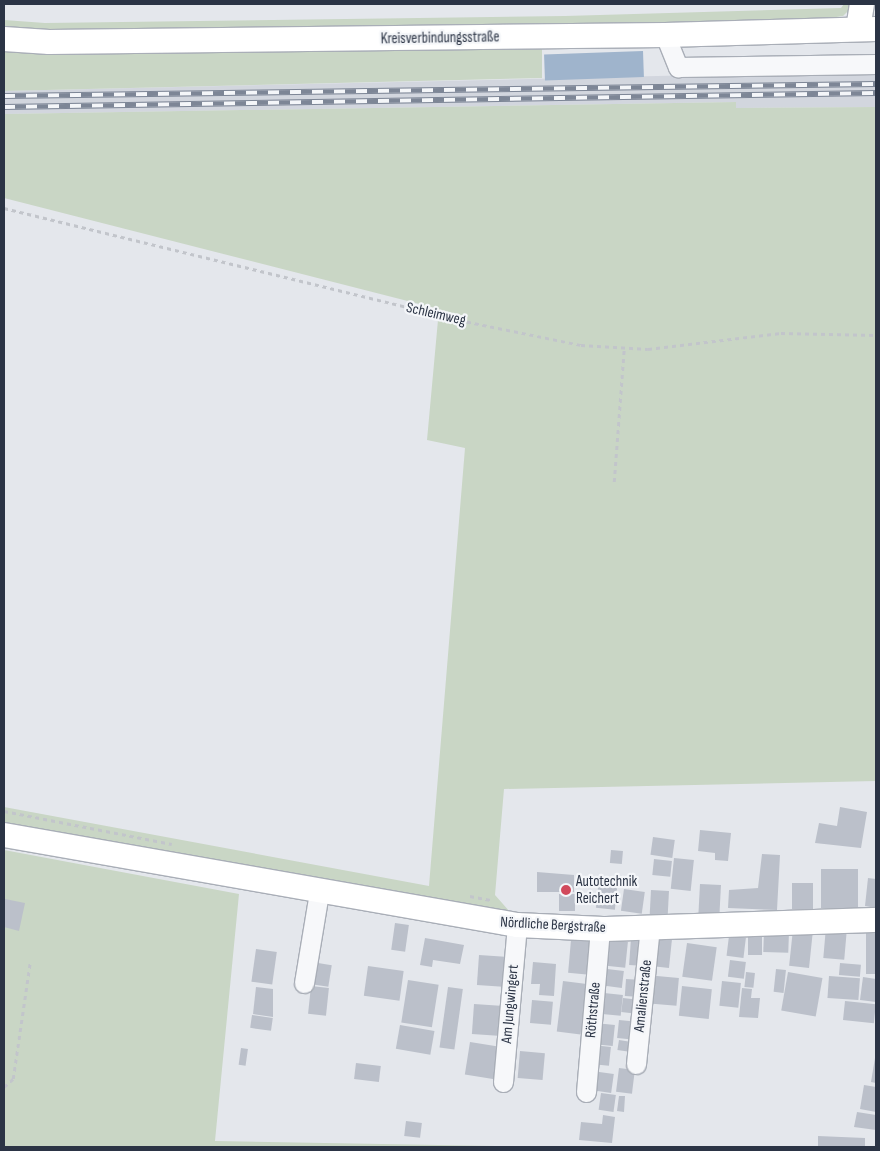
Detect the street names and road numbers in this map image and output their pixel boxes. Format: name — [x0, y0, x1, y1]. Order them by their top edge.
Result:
street label: Kreisverbindungsstraße — [381, 28, 499, 48]
street label: Schleimweg — [405, 298, 467, 330]
street label: Nördliche Bergstraße — [500, 913, 606, 937]
street label: Amalienstraße — [630, 959, 656, 1033]
street label: Am Jungwingert — [498, 964, 522, 1044]
street label: Röthstraße — [582, 981, 604, 1039]

